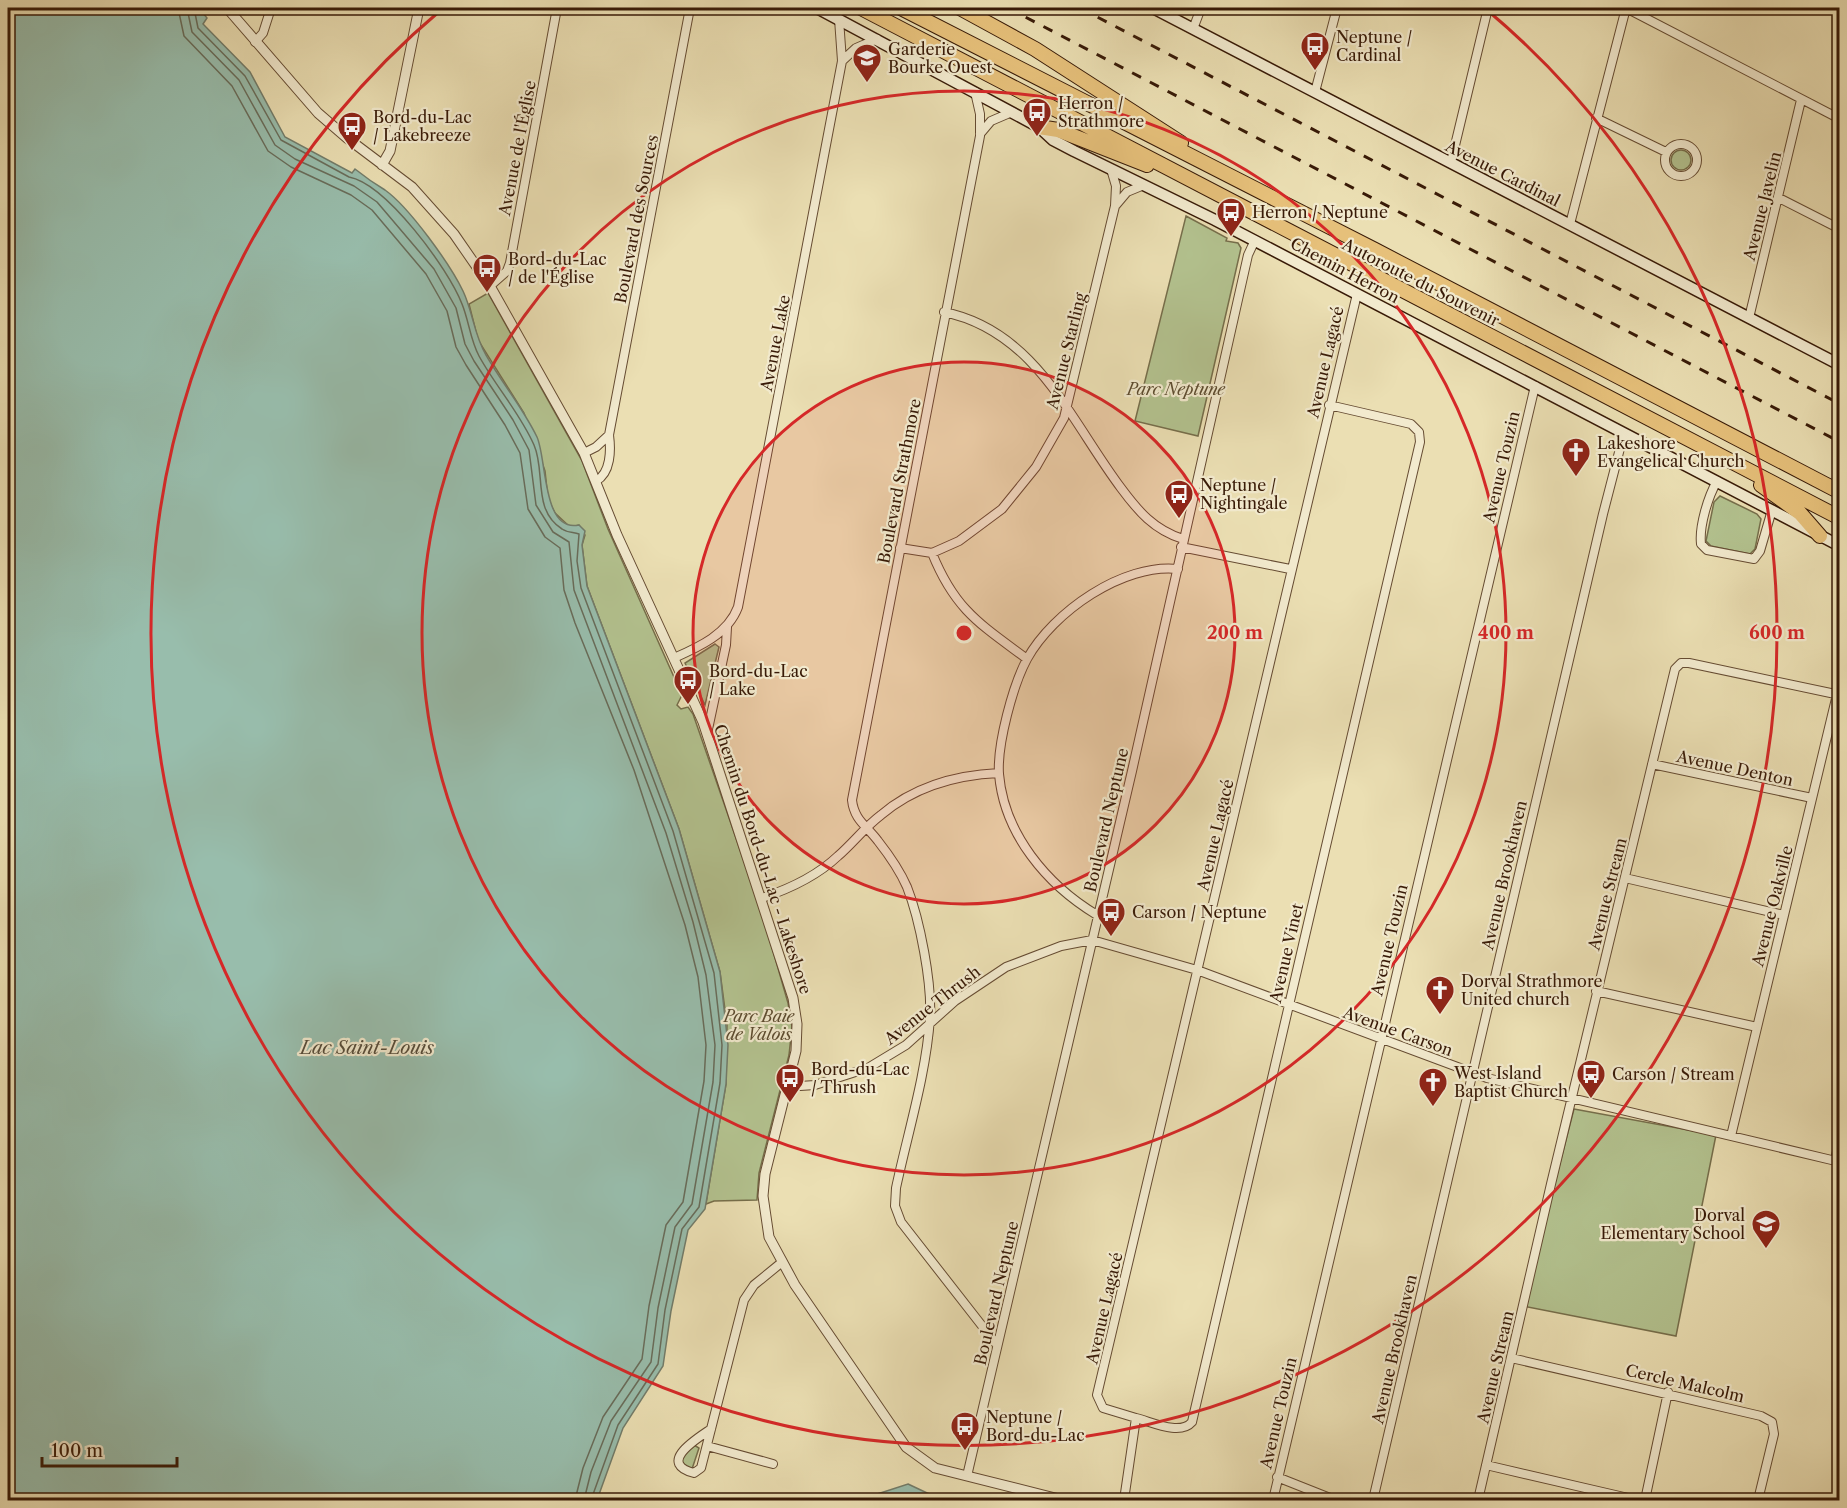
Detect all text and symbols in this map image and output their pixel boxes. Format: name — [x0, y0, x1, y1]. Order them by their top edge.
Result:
place label: Neptune / Cardinal — [1336, 27, 1412, 65]
bus stop icon: Neptune / Cardinal — [1299, 30, 1331, 72]
place label: Garderie Bourke Ouest — [888, 39, 992, 77]
school or university icon: Garderie Bourke Ouest — [851, 42, 883, 84]
street label: Avenue de l'Église — [494, 79, 540, 218]
place label: Herron / Strathmore — [1058, 93, 1144, 131]
bus stop icon: Herron / Strathmore — [1021, 96, 1053, 138]
place label: Bord-du-Lac / Lakebreeze — [373, 107, 472, 145]
bus stop icon: Bord-du-Lac / Lakebreeze — [336, 110, 368, 152]
street label: Boulevard des Sources — [610, 133, 662, 305]
street label: Avenue Cardinal — [1441, 135, 1564, 211]
street label: Avenue Javelin — [1739, 150, 1785, 263]
bus stop icon: Herron / Neptune — [1215, 196, 1247, 238]
place label: Herron / Neptune — [1252, 202, 1388, 222]
street label: Chemin Herron — [1287, 233, 1403, 307]
street label: Autoroute du Souvenir — [1338, 233, 1503, 330]
place label: Bord-du-Lac / de l'Église — [508, 249, 607, 287]
bus stop icon: Bord-du-Lac / de l'Église — [471, 252, 503, 294]
street label: Avenue Starling — [1042, 290, 1090, 412]
street label: Avenue Lake — [756, 293, 794, 394]
street label: Avenue Lagacé — [1302, 304, 1348, 421]
park label: Parc Neptune — [1125, 379, 1226, 399]
street label: Boulevard Strathmore — [873, 397, 925, 565]
street label: Avenue Touzin — [1478, 409, 1524, 526]
place label: Lakeshore Evangelical Church — [1597, 433, 1745, 471]
church icon: Lakeshore Evangelical Church — [1560, 436, 1592, 478]
place label: Neptune / Nightingale — [1200, 475, 1288, 513]
bus stop icon: Neptune / Nightingale — [1163, 478, 1195, 520]
text: 200 m — [1207, 622, 1263, 644]
text: 400 m — [1478, 622, 1534, 644]
text: 600 m — [1749, 622, 1805, 644]
centre of rings — [954, 623, 974, 643]
place label: Bord-du-Lac / Lake — [709, 661, 808, 699]
bus stop icon: Bord-du-Lac / Lake — [672, 664, 704, 706]
street label: Chemin du Bord-du-Lac - Lakeshore — [710, 722, 816, 996]
street label: Boulevard Neptune — [1080, 746, 1132, 894]
street label: Avenue Denton — [1674, 746, 1795, 790]
street label: Avenue Lagacé — [1192, 777, 1238, 894]
street label: Avenue Brookhaven — [1477, 798, 1531, 953]
street label: Avenue Stream — [1583, 836, 1631, 953]
street label: Avenue Oakville — [1747, 843, 1797, 969]
street label: Avenue Touzin — [1366, 882, 1412, 999]
bus stop icon: Carson / Neptune — [1095, 896, 1127, 938]
street label: Avenue Vinet — [1265, 901, 1307, 1006]
place label: Carson / Neptune — [1132, 902, 1267, 922]
street label: Avenue Thrush — [879, 961, 984, 1049]
place label: Dorval Strathmore United church — [1461, 971, 1602, 1009]
church icon: Dorval Strathmore United church — [1424, 974, 1456, 1016]
street label: Avenue Carson — [1339, 1002, 1456, 1060]
park label: Parc Baie de Valois — [722, 1006, 796, 1044]
water label: Lac Saint-Louis — [298, 1037, 434, 1059]
bus stop icon: Carson / Stream — [1575, 1058, 1607, 1100]
place label: Bord-du-Lac / Thrush — [811, 1059, 910, 1097]
bus stop icon: Bord-du-Lac / Thrush — [774, 1062, 806, 1104]
place label: West Island Baptist Church — [1453, 1063, 1568, 1101]
place label: Carson / Stream — [1612, 1064, 1735, 1084]
church icon: West Island Baptist Church — [1417, 1066, 1449, 1108]
place label: Dorval Elementary School — [1601, 1205, 1745, 1243]
school or university icon: Dorval Elementary School — [1750, 1208, 1782, 1250]
street label: Boulevard Neptune — [970, 1219, 1022, 1367]
street label: Avenue Lagacé — [1081, 1250, 1127, 1367]
street label: Avenue Brookhaven — [1367, 1272, 1421, 1427]
street label: Avenue Stream — [1472, 1309, 1518, 1426]
street label: Avenue Touzin — [1255, 1355, 1301, 1472]
street label: Cercle Malcolm — [1624, 1360, 1746, 1406]
place label: Neptune / Bord-du-Lac — [986, 1407, 1085, 1445]
bus stop icon: Neptune / Bord-du-Lac — [949, 1410, 981, 1452]
scale bar — [42, 1430, 177, 1468]
text: 100 m — [51, 1440, 103, 1462]

